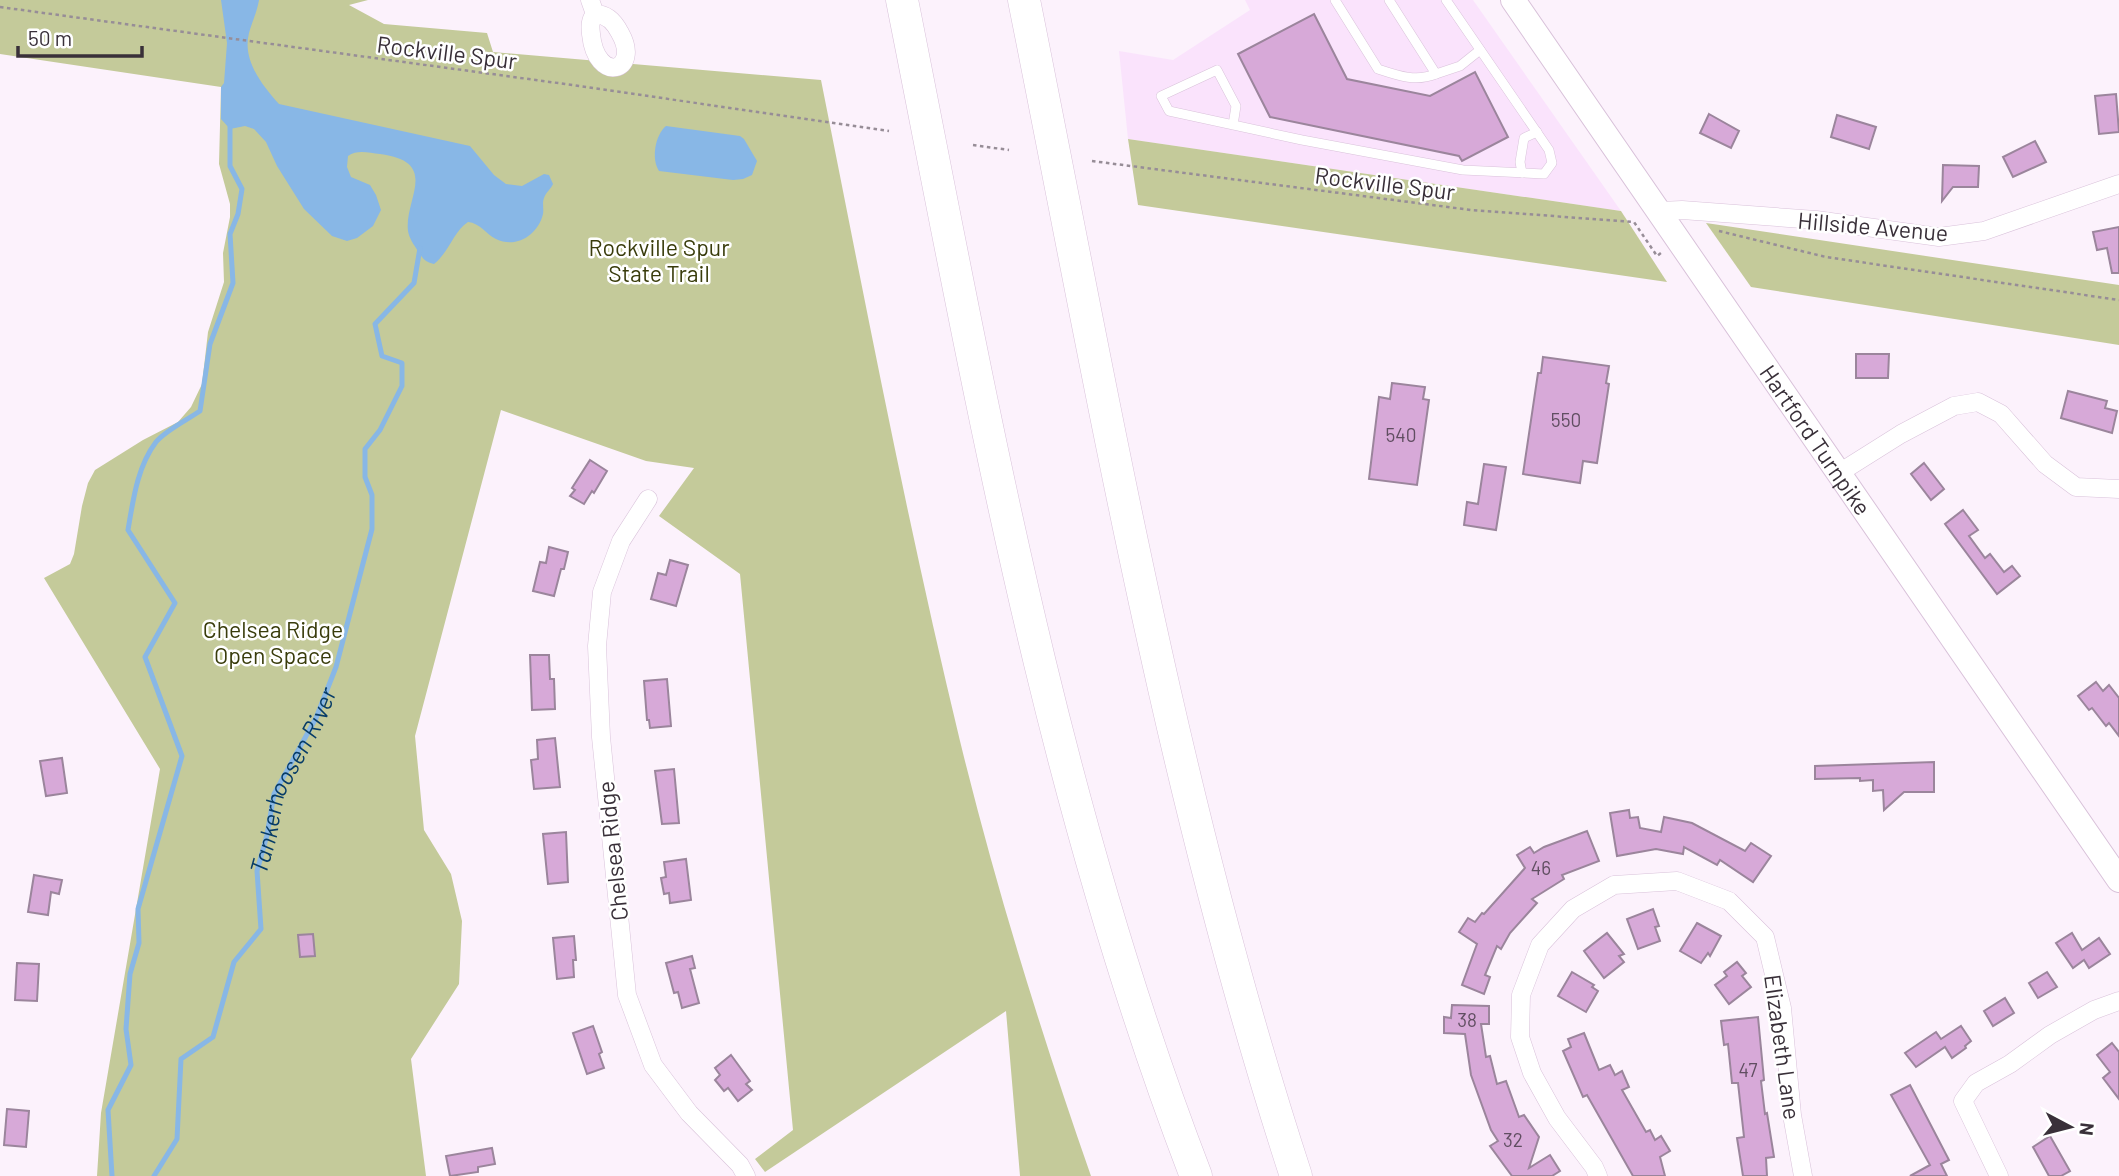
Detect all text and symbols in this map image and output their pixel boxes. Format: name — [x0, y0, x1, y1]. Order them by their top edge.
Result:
scale bar — [18, 14, 142, 58]
text: 50 m — [28, 25, 72, 50]
street label: Rockville Spur — [375, 30, 519, 75]
street label: Rockville Spur — [1313, 161, 1457, 206]
street label: Hillside Avenue — [1797, 205, 1949, 247]
park label: Rockville Spur State Trail — [588, 233, 730, 287]
street label: Hartford Turnpike — [1754, 359, 1877, 520]
house number: 550 — [1551, 408, 1581, 431]
house number: 540 — [1386, 423, 1416, 446]
park label: Chelsea Ridge Open Space — [203, 615, 343, 669]
water label: Tankerhoosen River — [242, 682, 342, 877]
street label: Chelsea Ridge — [591, 780, 633, 922]
house number: 46 — [1531, 856, 1551, 879]
street label: Elizabeth Lane — [1759, 973, 1807, 1121]
house number: 38 — [1457, 1008, 1477, 1031]
house number: 47 — [1739, 1058, 1757, 1081]
north arrow — [2035, 1092, 2105, 1162]
text: N — [2075, 1121, 2100, 1137]
house number: 32 — [1503, 1128, 1523, 1151]

